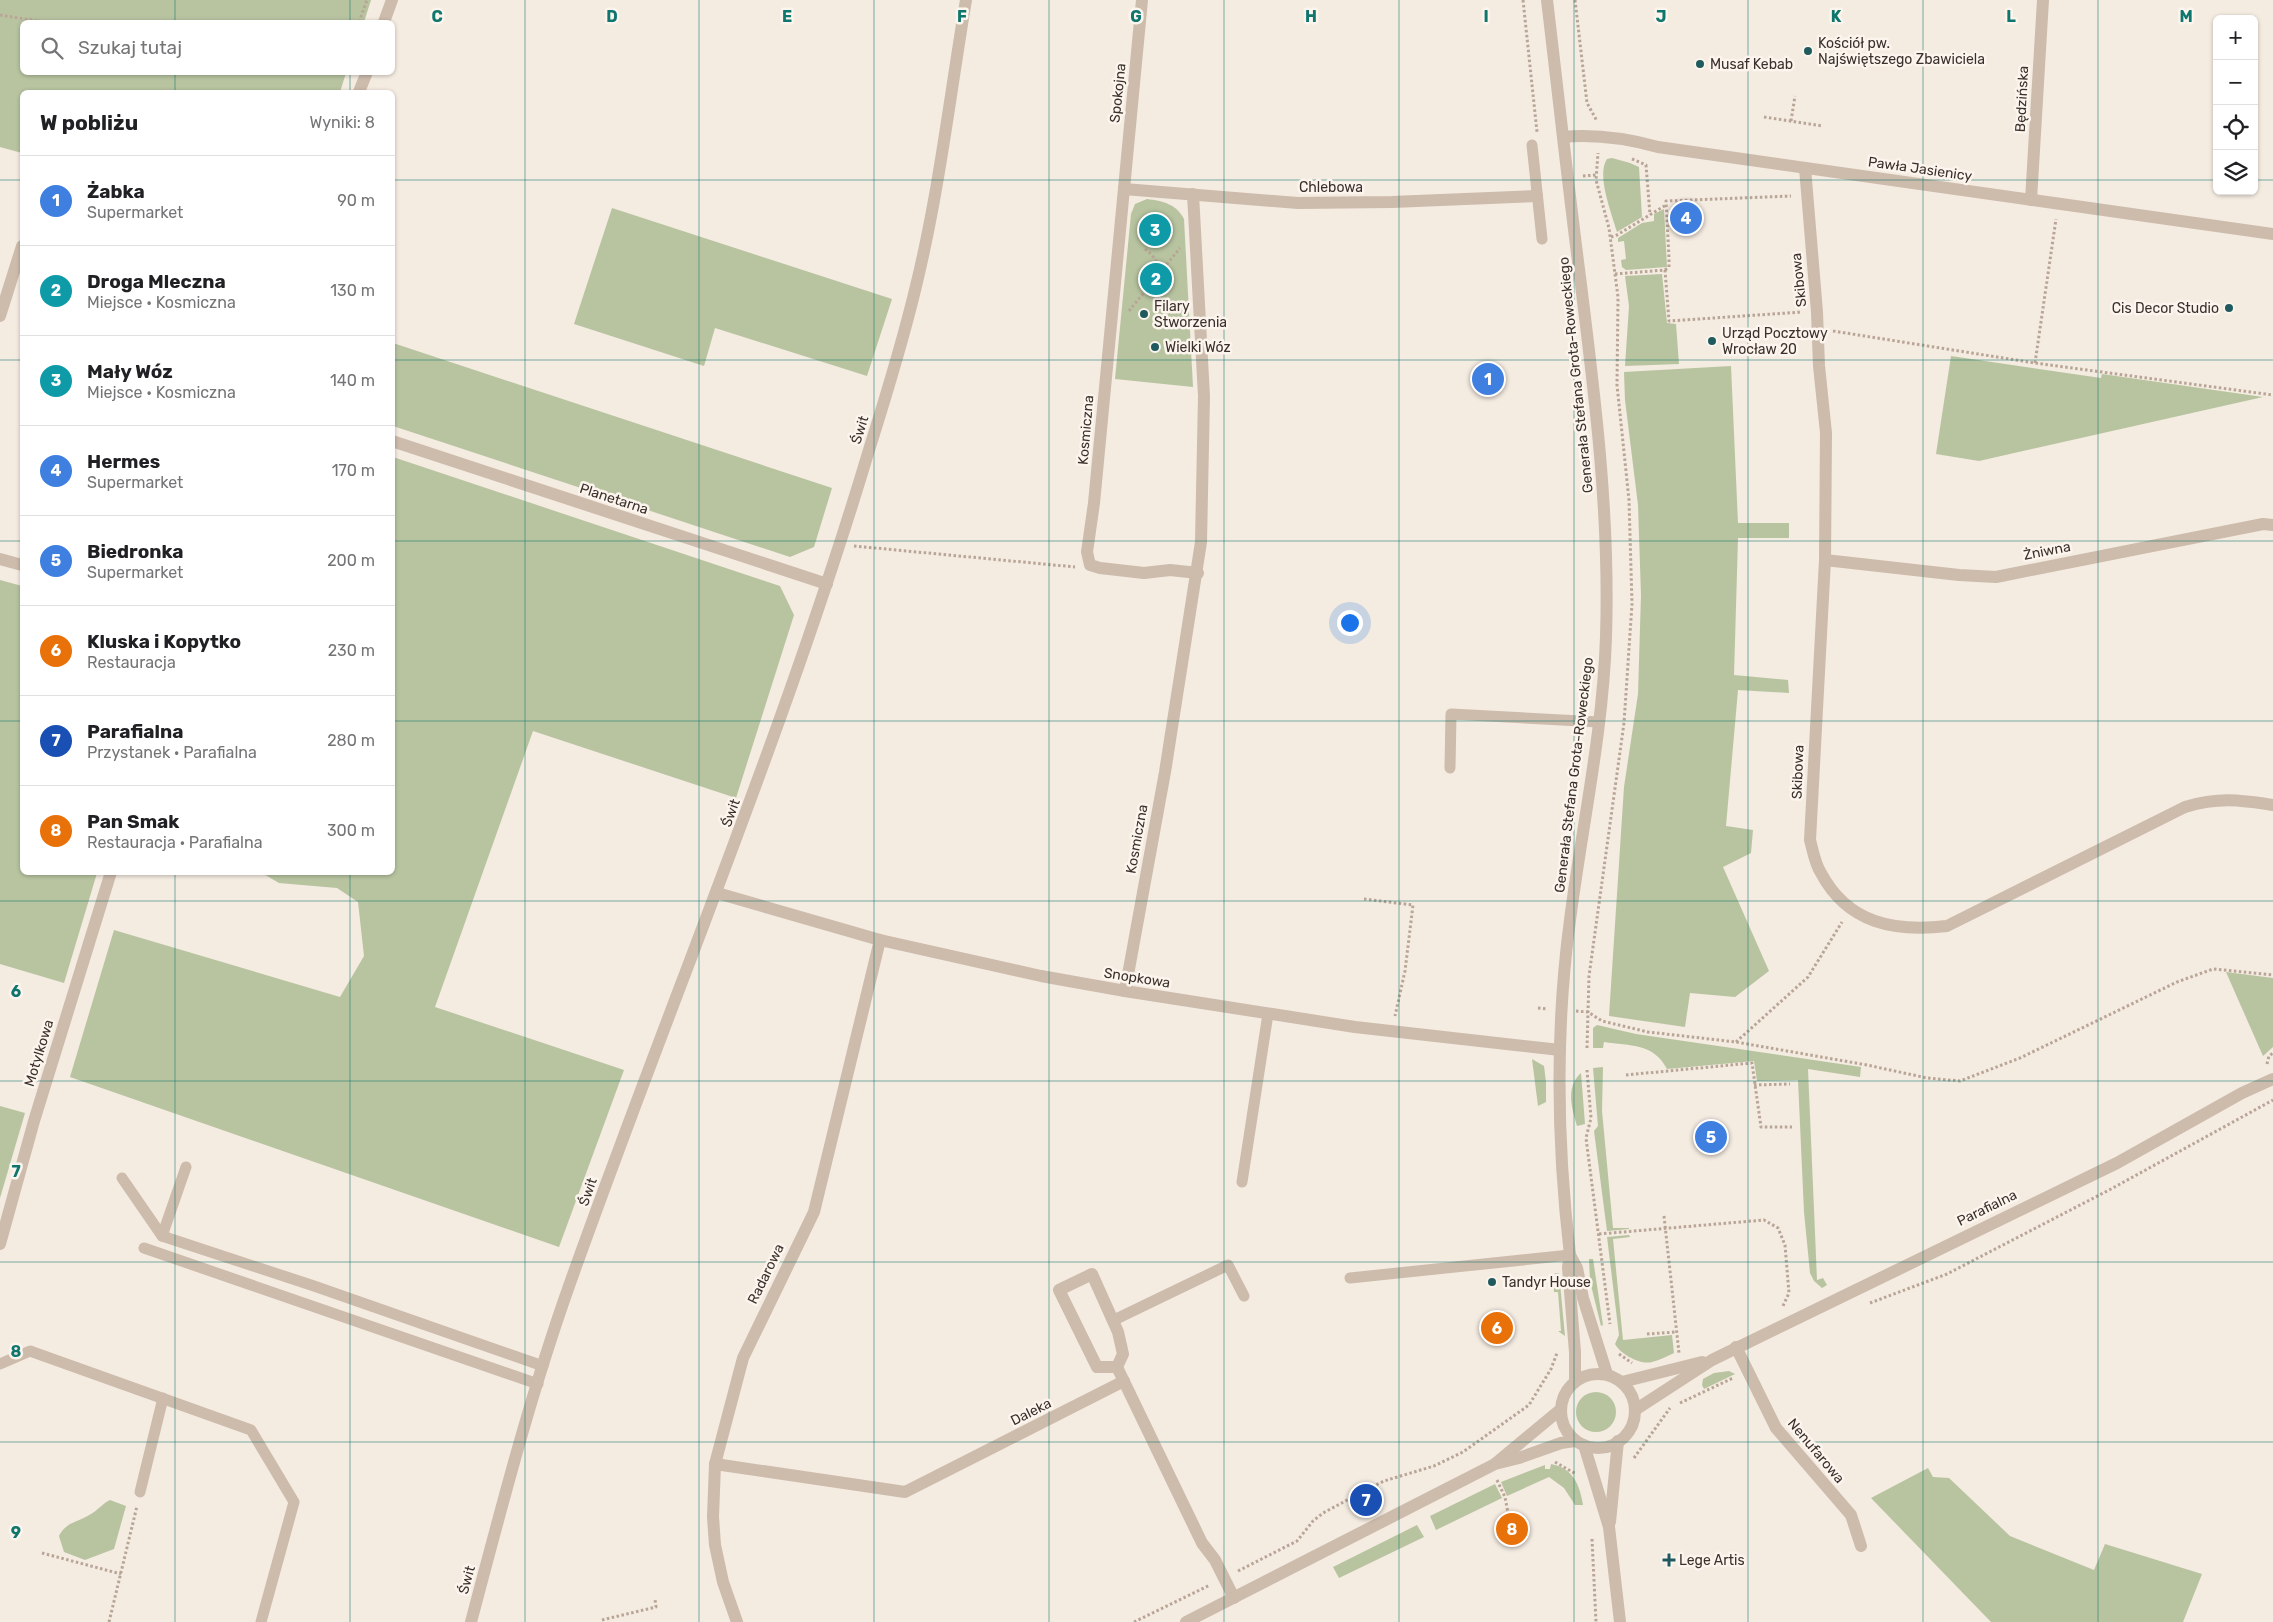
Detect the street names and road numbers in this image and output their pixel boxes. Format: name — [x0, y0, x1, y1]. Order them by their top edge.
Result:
street label: Spokojna — [1106, 62, 1130, 124]
street label: Będzińska — [2012, 65, 2032, 133]
street label: Pawła Jasienicy — [1867, 153, 1973, 185]
street label: Chlebowa — [1299, 179, 1363, 196]
street label: Skibowa — [1788, 252, 1810, 308]
street label: Generała Stefana Grota-Roweckiego — [1555, 256, 1597, 494]
street label: Kosmiczna — [1074, 394, 1098, 466]
street label: Świt — [847, 413, 872, 446]
street label: Planetarna — [578, 480, 650, 518]
street label: Żniwna — [2022, 538, 2072, 564]
street label: Generała Stefana Grota-Roweckiego — [1551, 656, 1597, 894]
street label: Skibowa — [1789, 745, 1807, 799]
street label: Świt — [717, 796, 744, 829]
street label: Kosmiczna — [1123, 803, 1151, 875]
street label: Snopkowa — [1103, 964, 1171, 992]
street label: Motylkowa — [21, 1017, 57, 1089]
street label: Świt — [574, 1175, 601, 1208]
street label: Parafialna — [1954, 1186, 2020, 1230]
street label: Radarowa — [744, 1241, 788, 1307]
street label: Daleka — [1008, 1395, 1054, 1429]
street label: Nenufarowa — [1784, 1415, 1848, 1487]
street label: Świt — [454, 1563, 479, 1596]

